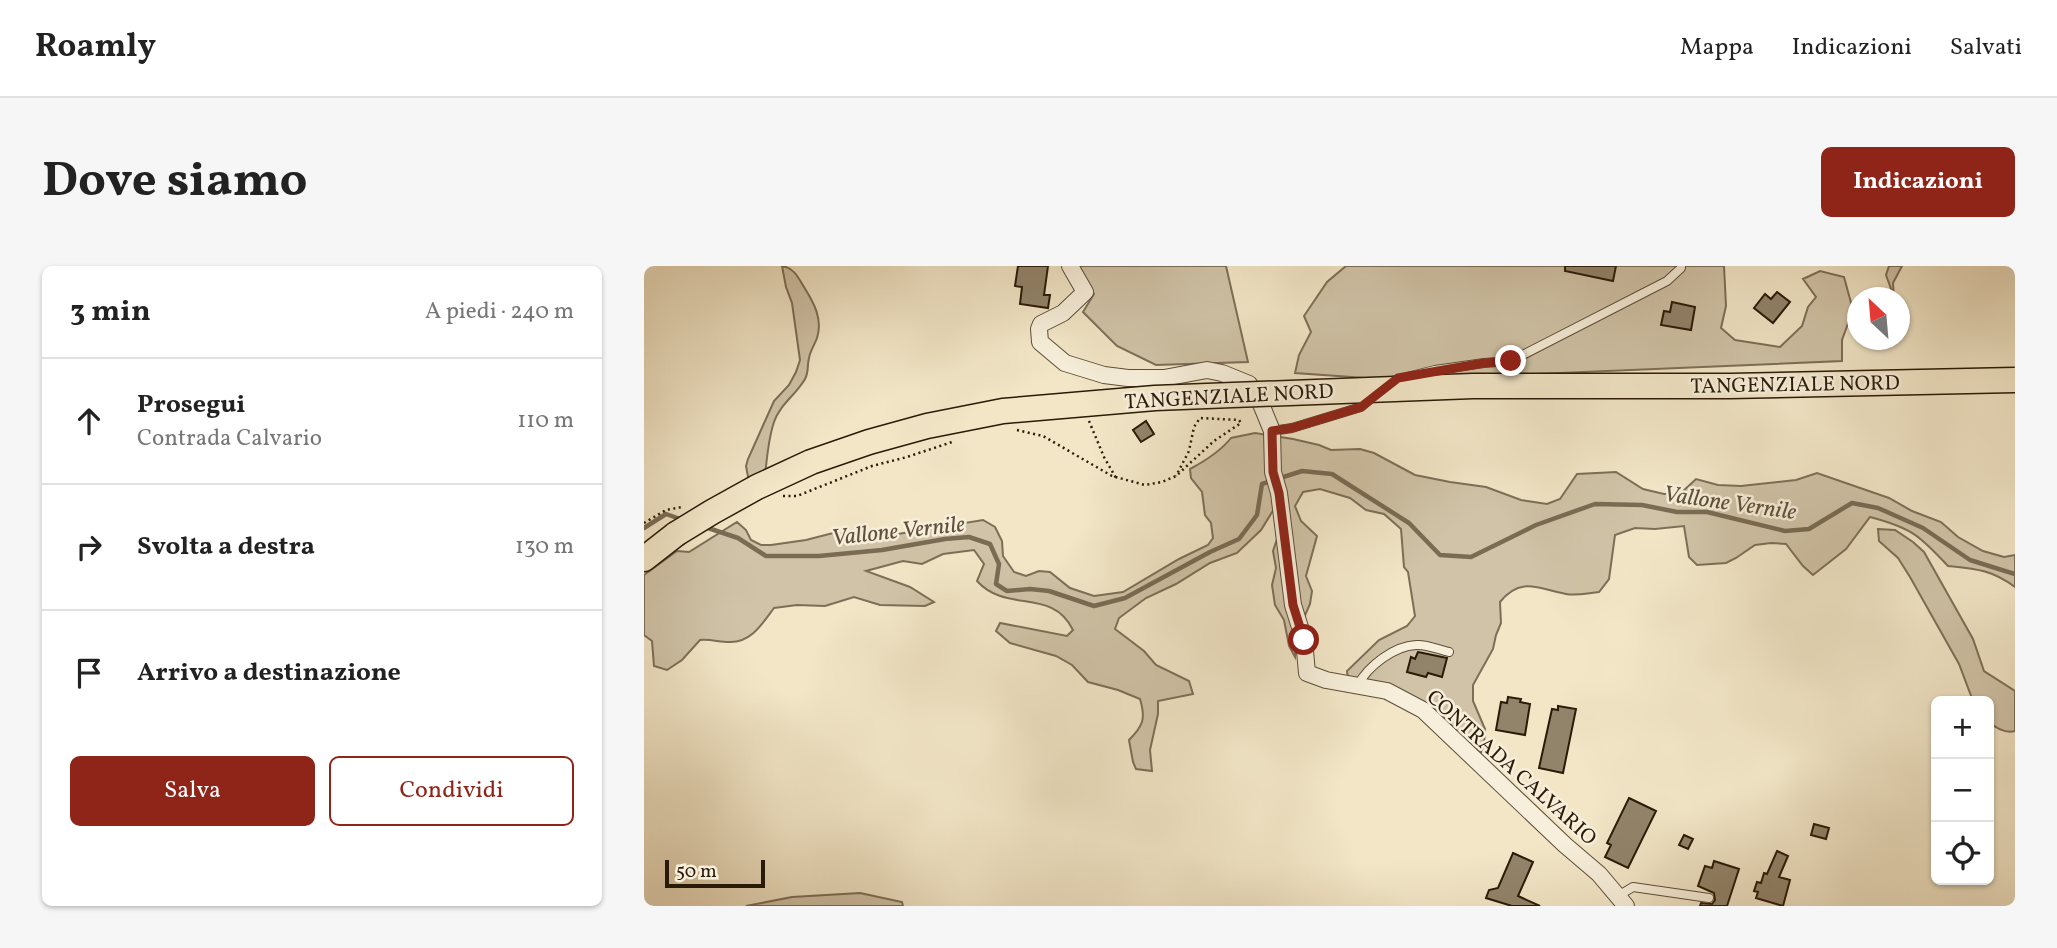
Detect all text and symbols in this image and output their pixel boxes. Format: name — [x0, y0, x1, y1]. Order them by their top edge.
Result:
text: Roamly — [35, 25, 156, 71]
text: Mappa — [1680, 31, 1754, 65]
text: Indicazioni — [1792, 31, 1912, 65]
text: Salvati — [1950, 31, 2022, 65]
button: Indicazioni — [1821, 147, 2015, 217]
text: Dove siamo — [42, 148, 308, 217]
north arrow — [1847, 287, 1910, 350]
text: 3 min — [70, 291, 151, 333]
text: A piedi · 240 m — [425, 296, 574, 328]
route end — [1495, 345, 1526, 376]
street label: TANGENZIALE NORD — [1690, 369, 1900, 402]
street label: TANGENZIALE NORD — [1124, 378, 1334, 417]
text: Prosegui — [137, 387, 245, 423]
icon: ahead — [70, 402, 108, 440]
text: 110 m — [517, 405, 574, 437]
text: Contrada Calvario — [137, 423, 322, 455]
water label: Vallone Vernile — [1661, 479, 1799, 529]
water label: Vallone Vernile — [830, 509, 967, 555]
icon: right — [70, 528, 108, 566]
text: Svolta a destra — [137, 529, 315, 565]
text: 130 m — [515, 531, 574, 563]
route start — [1288, 624, 1319, 655]
icon: arrive — [70, 654, 108, 692]
text: Arrivo a destinazione — [137, 655, 401, 691]
street label: CONTRADA CALVARIO — [1419, 684, 1603, 853]
map controls — [1931, 696, 1994, 885]
button: + — [1931, 696, 1994, 759]
button: Salva — [70, 756, 315, 826]
button: Condividi — [329, 756, 574, 826]
button: − — [1931, 759, 1994, 822]
button: locate — [1931, 822, 1994, 885]
scale bar — [665, 857, 765, 889]
text: 50 m — [676, 859, 717, 885]

